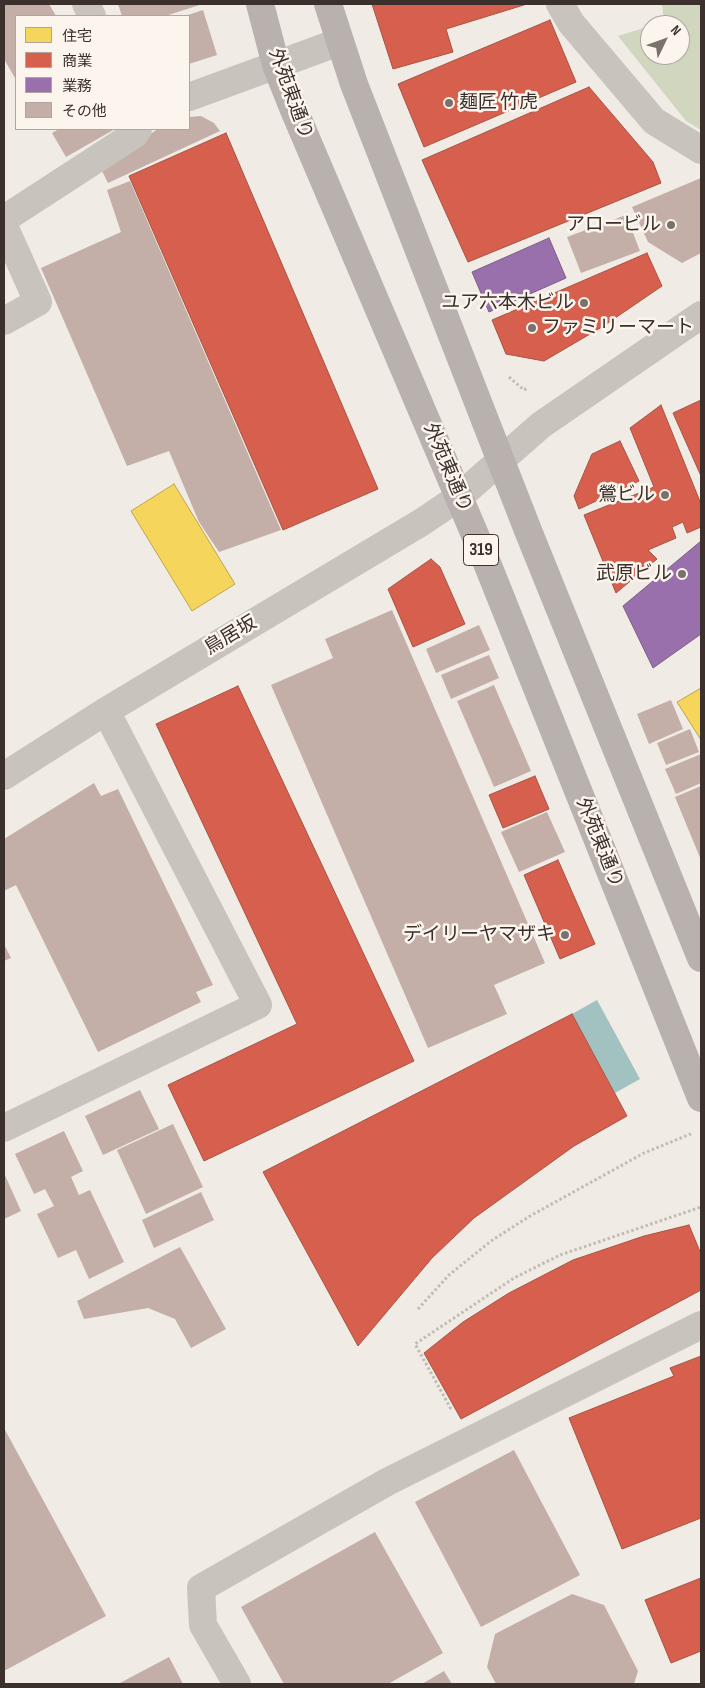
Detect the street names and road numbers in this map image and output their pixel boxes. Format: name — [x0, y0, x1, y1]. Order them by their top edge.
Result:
street label: 外苑東通り — [263, 45, 317, 143]
street label: 外苑東通り — [418, 420, 476, 516]
road number: 319 — [464, 534, 498, 566]
street label: 鳥居坂 — [201, 612, 261, 660]
street label: 外苑東通り — [571, 795, 627, 891]

